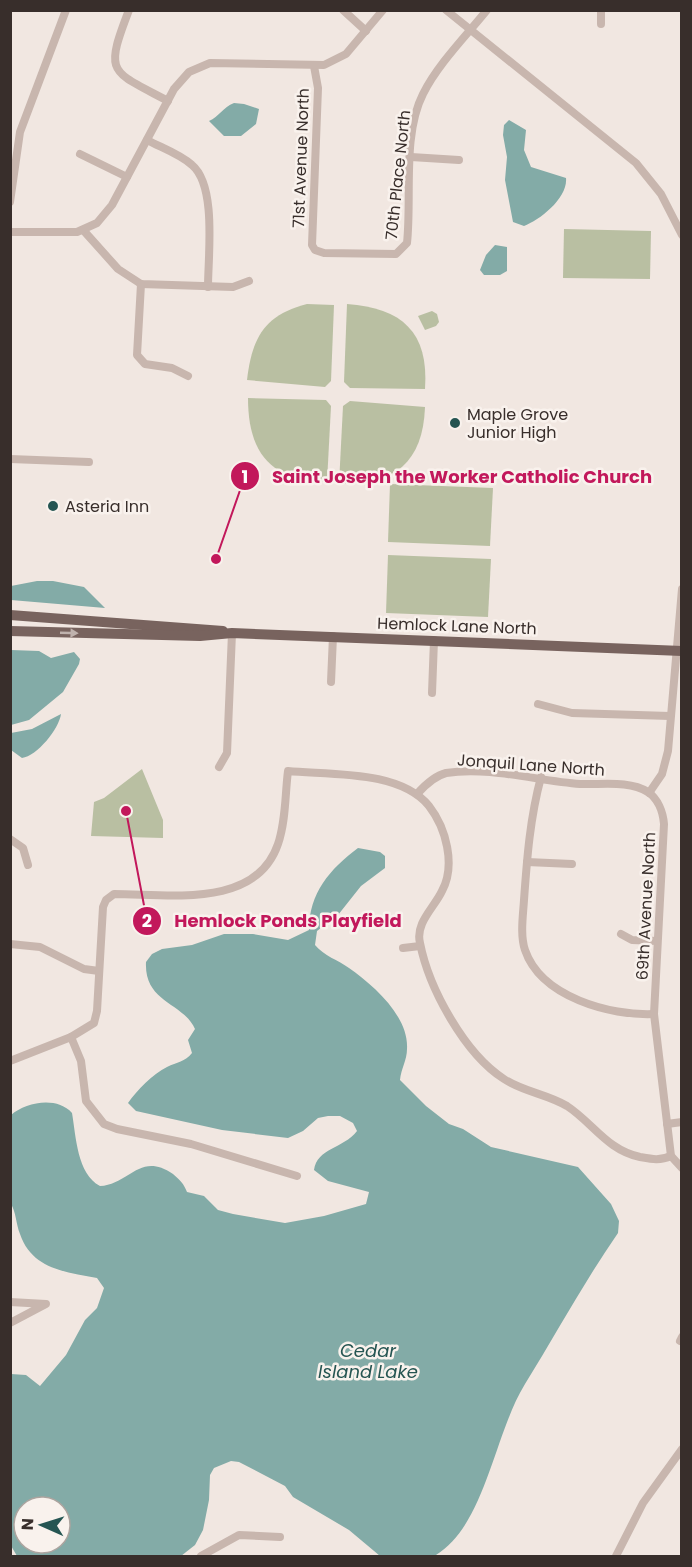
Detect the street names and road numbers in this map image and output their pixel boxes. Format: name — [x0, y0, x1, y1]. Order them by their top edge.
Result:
street label: 71st Avenue North — [287, 88, 315, 228]
street label: 70th Place North — [380, 109, 416, 241]
street label: Hemlock Lane North — [377, 612, 537, 640]
street label: Jonquil Lane North — [456, 748, 606, 782]
street label: 69th Avenue North — [631, 831, 661, 981]

